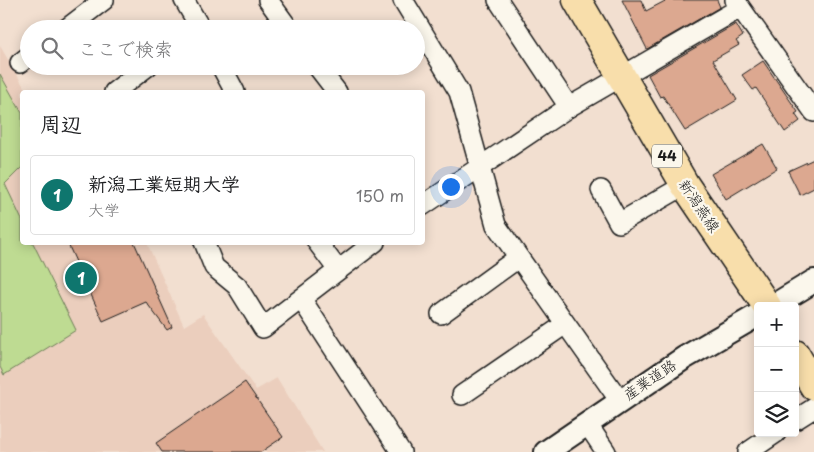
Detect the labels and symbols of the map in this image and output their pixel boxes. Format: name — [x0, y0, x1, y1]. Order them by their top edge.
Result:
road number: 44 — [652, 144, 682, 168]
your location — [438, 174, 464, 200]
street label: 新潟燕線 — [674, 174, 727, 236]
pin: 1 — [65, 259, 97, 297]
street label: 産業道路 — [618, 352, 680, 405]

